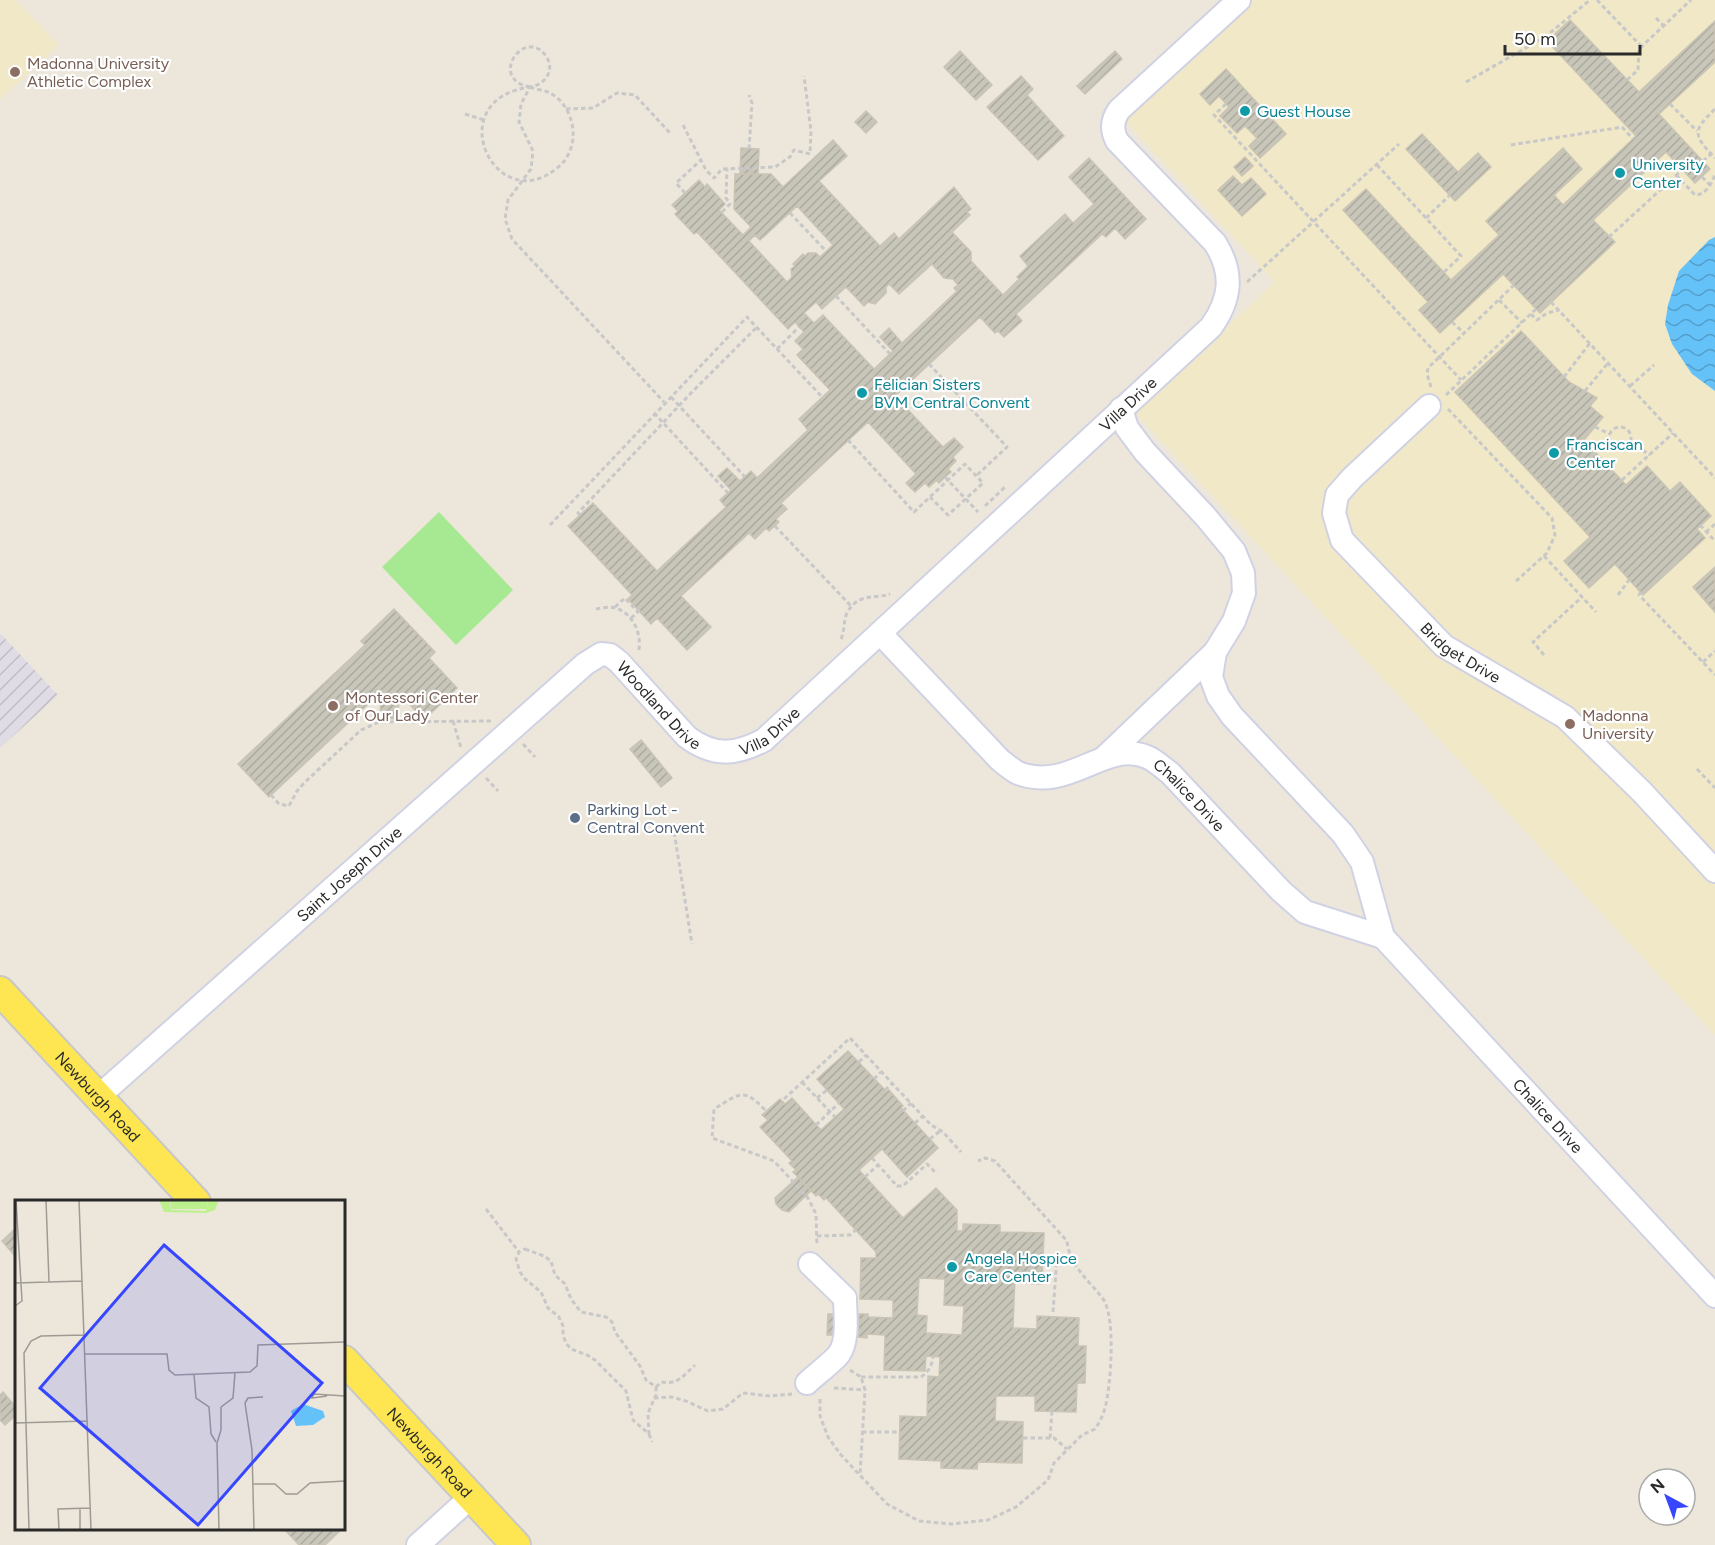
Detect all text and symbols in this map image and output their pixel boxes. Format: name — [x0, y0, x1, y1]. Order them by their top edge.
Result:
scale bar — [1505, 18, 1640, 56]
text: 50 m — [1514, 28, 1556, 50]
place label: Madonna University Athletic Complex — [27, 54, 170, 91]
marker: Madonna University Athletic Complex — [8, 65, 22, 79]
place label: Guest House — [1257, 102, 1351, 121]
marker: Guest House — [1238, 104, 1252, 118]
place label: University Center — [1632, 155, 1704, 192]
marker: University Center — [1613, 166, 1627, 180]
street label: Villa Drive — [1095, 373, 1161, 435]
place label: Felician Sisters BVM Central Convent — [874, 375, 1030, 412]
marker: Felician Sisters BVM Central Convent — [855, 386, 869, 400]
place label: Franciscan Center — [1566, 435, 1643, 472]
marker: Franciscan Center — [1547, 446, 1561, 460]
street label: Bridget Drive — [1417, 618, 1504, 687]
street label: Woodland Drive — [613, 657, 704, 753]
place label: Montessori Center of Our Lady — [345, 688, 479, 725]
marker: Montessori Center of Our Lady — [326, 699, 340, 713]
street label: Villa Drive — [737, 702, 804, 759]
place label: Madonna University — [1582, 706, 1654, 743]
marker: Madonna University — [1563, 717, 1577, 731]
street label: Chalice Drive — [1150, 754, 1229, 835]
place label: Parking Lot - Central Convent — [587, 800, 705, 837]
marker: Parking Lot - Central Convent — [568, 811, 582, 825]
street label: Saint Joseph Drive — [293, 822, 406, 925]
street label: Newburgh Road — [51, 1047, 145, 1146]
street label: Chalice Drive — [1509, 1075, 1587, 1157]
inset map — [15, 1200, 345, 1530]
place label: Angela Hospice Care Center — [964, 1249, 1077, 1286]
marker: Angela Hospice Care Center — [945, 1260, 959, 1274]
street label: Newburgh Road — [383, 1403, 476, 1501]
north arrow — [1637, 1467, 1697, 1527]
text: N — [1647, 1475, 1668, 1497]

